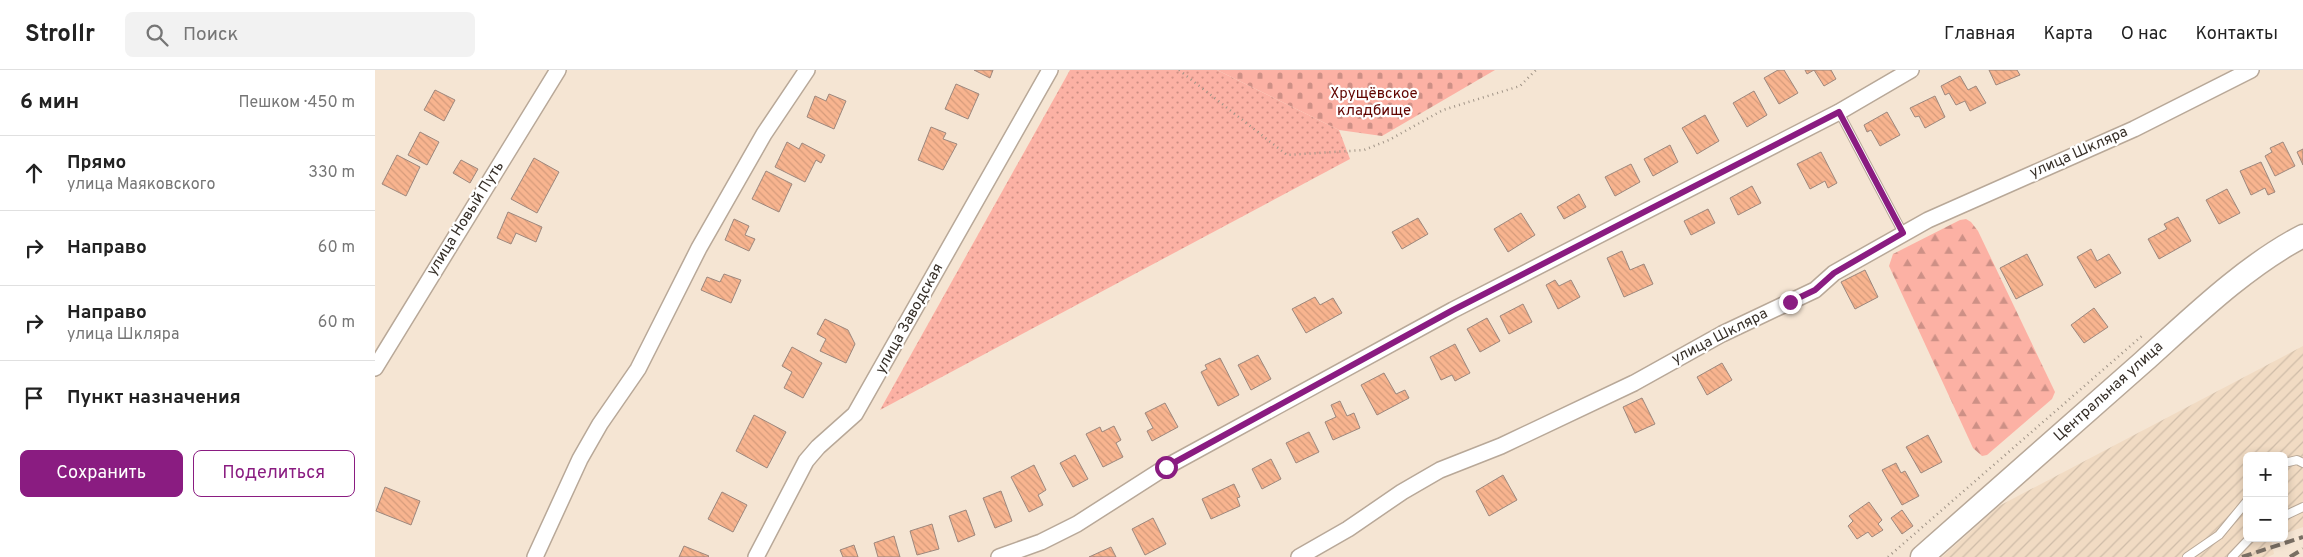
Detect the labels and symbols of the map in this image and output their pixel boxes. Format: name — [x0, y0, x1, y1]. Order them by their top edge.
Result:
park label: Хрущёвское кладбище — [1330, 85, 1418, 121]
street label: улица Шкляра — [2027, 123, 2131, 183]
street label: улица Новый Путь — [423, 158, 509, 280]
street label: улица Заводская — [872, 260, 948, 378]
route end — [1779, 291, 1802, 314]
street label: улица Шкляра — [1669, 305, 1771, 369]
street label: Центральная улица — [2050, 338, 2168, 446]
route start — [1155, 456, 1178, 479]

